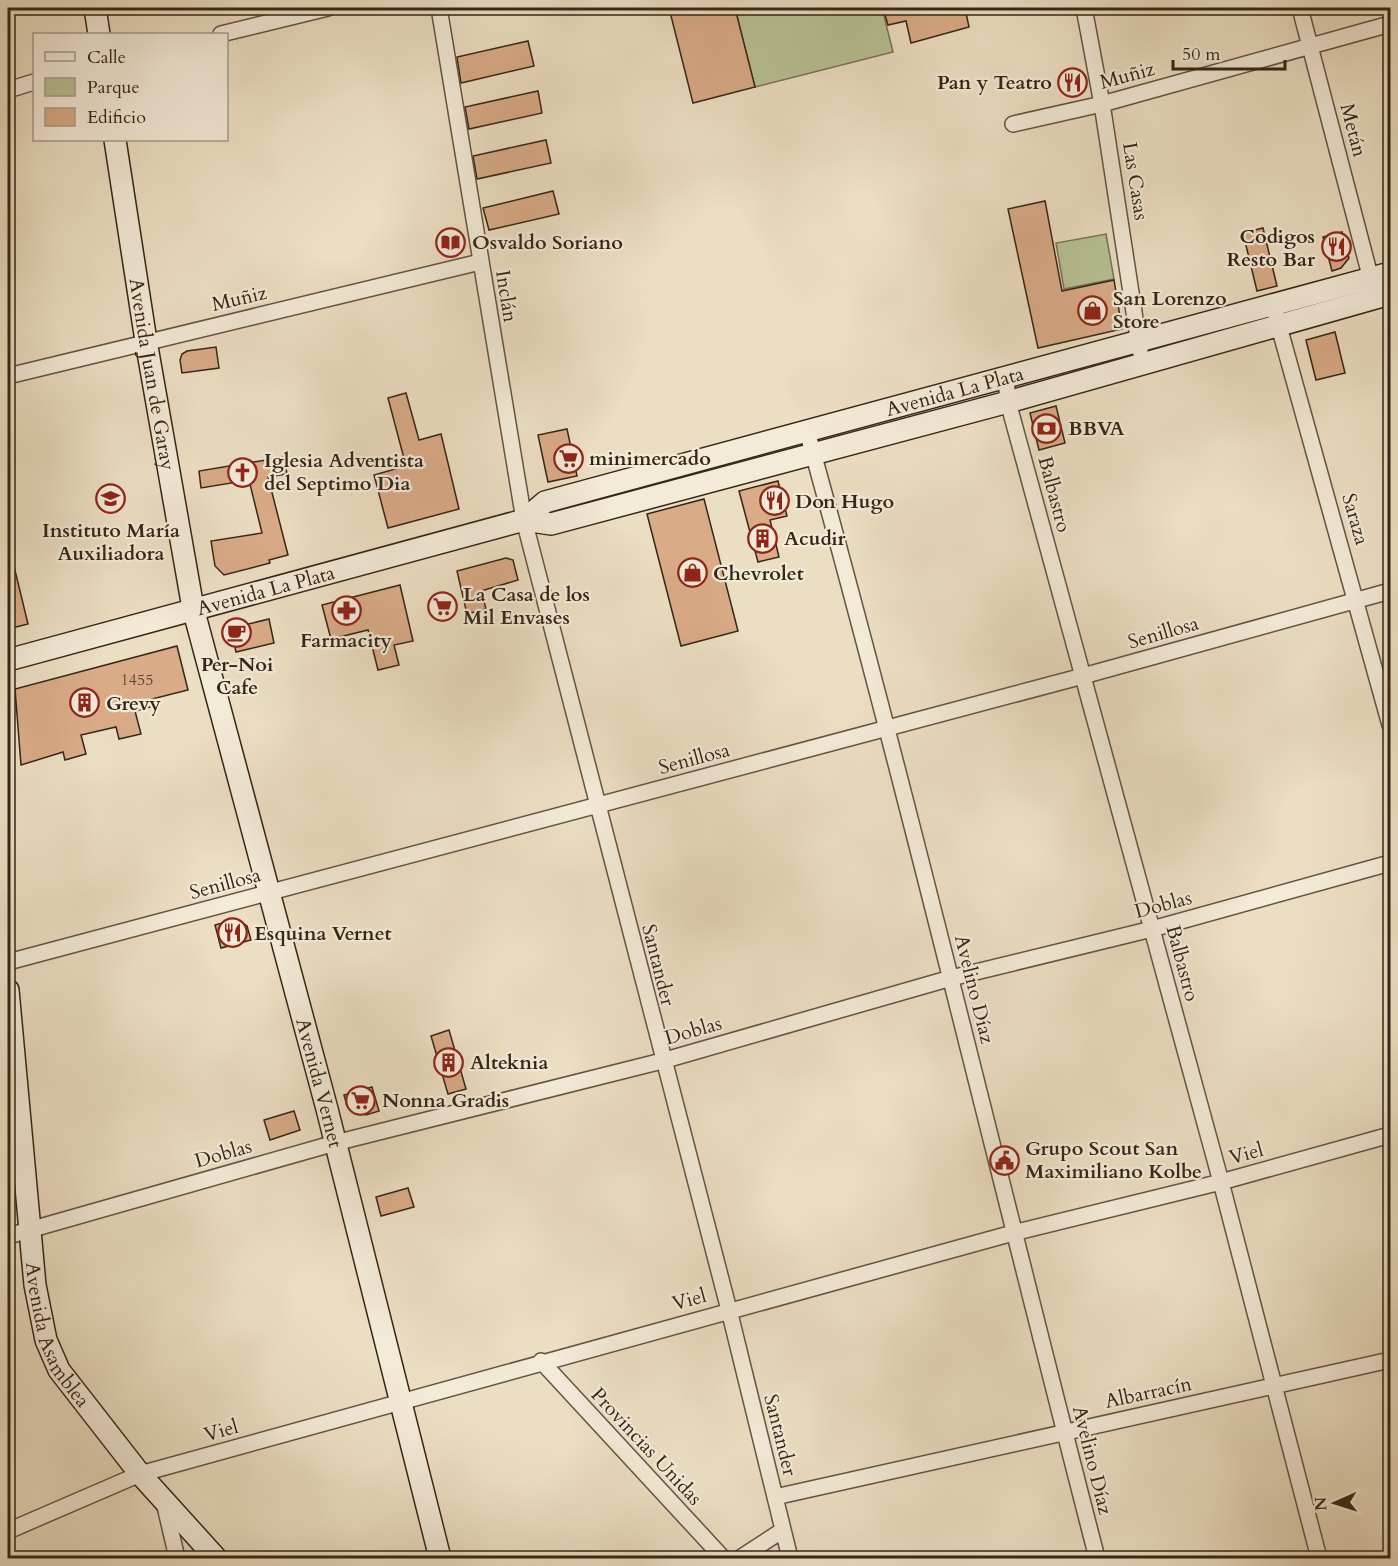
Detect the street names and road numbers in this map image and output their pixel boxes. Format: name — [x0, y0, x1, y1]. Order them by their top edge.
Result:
street label: Muñiz — [1097, 55, 1158, 96]
street label: Metán — [1333, 100, 1374, 160]
street label: Las Casas — [1116, 140, 1155, 222]
street label: Inclán — [489, 268, 524, 325]
street label: Avenida Juan de Garay — [122, 276, 182, 473]
street label: Muñiz — [209, 279, 269, 318]
street label: Avenida La Plata — [883, 360, 1027, 423]
street label: Balbastro — [1031, 453, 1078, 535]
street label: Saraza — [1335, 490, 1376, 548]
street label: Avenida La Plata — [194, 559, 338, 622]
street label: Senillosa — [1125, 609, 1202, 655]
street label: Senillosa — [656, 736, 733, 781]
street label: Senillosa — [187, 861, 264, 906]
street label: Doblas — [1132, 884, 1195, 925]
street label: Santander — [635, 921, 682, 1010]
street label: Balbastro — [1159, 922, 1206, 1004]
street label: Avelino Díaz — [948, 932, 1001, 1046]
street label: Doblas — [661, 1009, 725, 1051]
street label: Avenida Vernet — [289, 1015, 349, 1151]
street label: Doblas — [191, 1132, 255, 1174]
street label: Viel — [1226, 1136, 1266, 1171]
street label: Avenida Asamblea — [19, 1261, 96, 1413]
street label: Viel — [669, 1282, 709, 1317]
street label: Albarracín — [1102, 1370, 1195, 1415]
street label: Provincias Unidas — [585, 1382, 708, 1511]
street label: Santander — [757, 1391, 804, 1480]
street label: Avelino Díaz — [1066, 1403, 1119, 1517]
street label: Viel — [201, 1413, 241, 1448]

